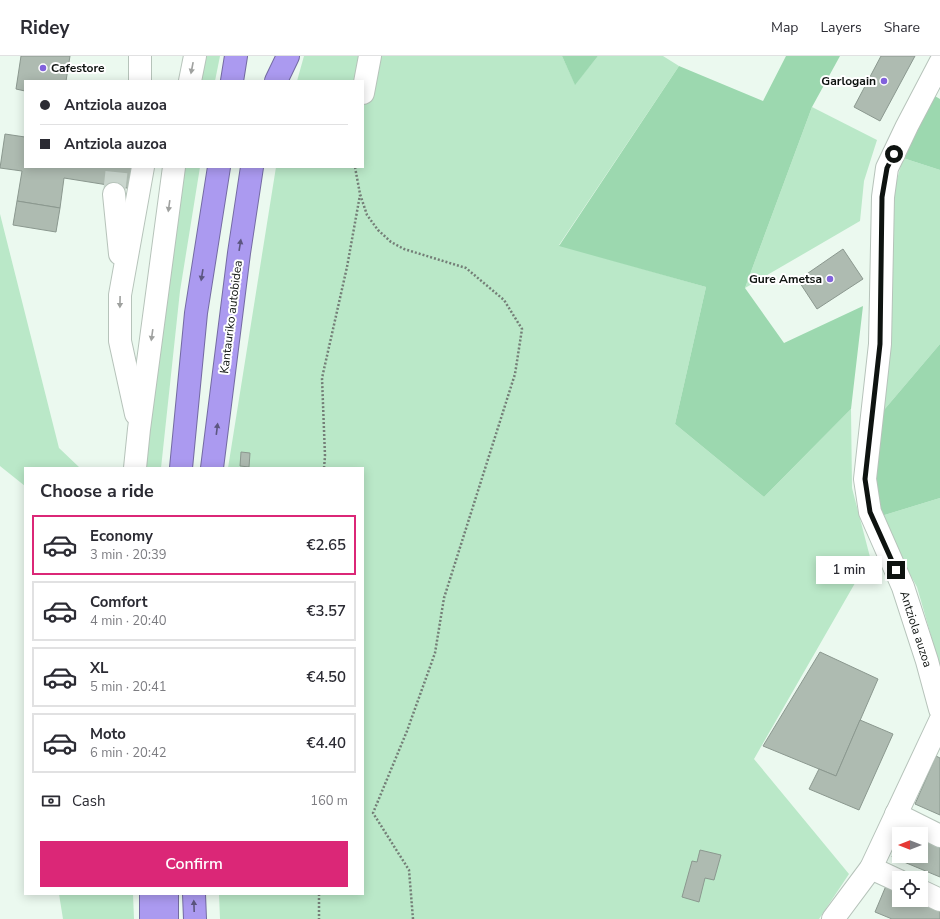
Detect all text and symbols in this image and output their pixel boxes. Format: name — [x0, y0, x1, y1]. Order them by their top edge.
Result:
text: Ridey — [20, 15, 69, 41]
text: Map — [771, 18, 798, 37]
text: Layers — [820, 18, 862, 37]
text: Share — [884, 18, 920, 37]
place label: Cafestore — [51, 60, 105, 76]
one-way arrow — [189, 62, 195, 75]
marker: Cafestore — [38, 63, 48, 73]
place label: Garlogain — [821, 73, 876, 89]
marker: Garlogain — [879, 76, 889, 86]
text: Antziola auzoa — [64, 95, 167, 115]
text: Antziola auzoa — [64, 134, 167, 154]
route start — [885, 145, 903, 163]
one-way arrow — [166, 200, 172, 212]
one-way arrow — [238, 239, 244, 251]
street label: Kantauriko autobidea — [216, 259, 246, 375]
one-way arrow — [199, 269, 205, 281]
place label: Gure Ametsa — [749, 271, 822, 287]
marker: Gure Ametsa — [825, 274, 835, 284]
one-way arrow — [117, 296, 123, 309]
one-way arrow — [149, 328, 155, 341]
one-way arrow — [213, 423, 220, 435]
text: Choose a ride — [40, 479, 154, 503]
text: Economy — [90, 526, 153, 546]
icon: car — [42, 527, 78, 563]
text: €2.65 — [306, 535, 346, 555]
text: 3 min · 20:39 — [90, 546, 166, 564]
callout: 1 min — [816, 556, 882, 584]
text: 1 min — [832, 561, 866, 579]
route end — [887, 561, 905, 579]
street label: Antziola auzoa — [896, 589, 936, 669]
text: Comfort — [90, 592, 147, 612]
icon: car — [42, 593, 78, 629]
text: €3.57 — [306, 601, 346, 621]
text: 4 min · 20:40 — [90, 612, 166, 630]
text: XL — [90, 658, 109, 678]
icon: car — [42, 659, 78, 695]
text: €4.50 — [306, 667, 346, 687]
text: 5 min · 20:41 — [90, 678, 166, 696]
text: Moto — [90, 724, 126, 744]
icon: car — [42, 725, 78, 761]
text: €4.40 — [306, 733, 346, 753]
text: 6 min · 20:42 — [90, 744, 166, 762]
icon: cash — [40, 790, 62, 812]
text: Cash — [72, 791, 106, 811]
text: 160 m — [310, 792, 348, 810]
north arrow — [892, 827, 928, 863]
map controls — [892, 827, 928, 907]
button: Confirm — [40, 841, 348, 887]
button: locate — [892, 871, 928, 907]
one-way arrow — [191, 900, 198, 913]

